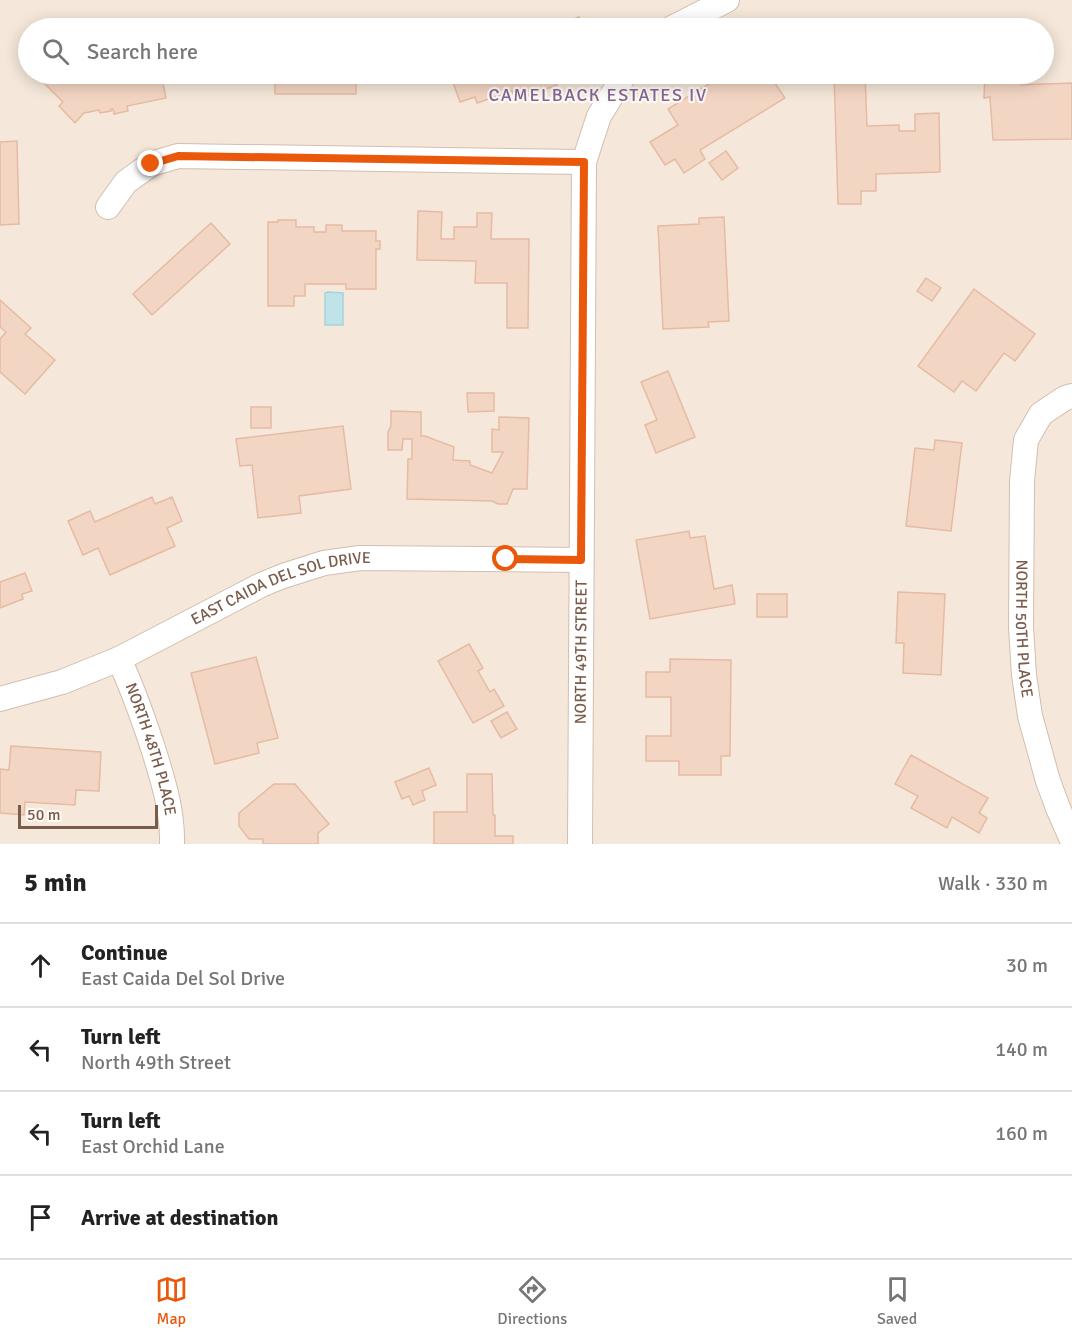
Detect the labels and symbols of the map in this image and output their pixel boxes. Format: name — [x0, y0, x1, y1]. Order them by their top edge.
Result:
district label: CAMELBACK ESTATES IV — [488, 84, 708, 106]
route end — [137, 150, 163, 176]
route start — [492, 545, 518, 571]
street label: EAST CAIDA DEL SOL DRIVE — [187, 548, 371, 630]
street label: NORTH 50TH PLACE — [1011, 560, 1037, 699]
street label: NORTH 49TH STREET — [571, 580, 592, 724]
street label: NORTH 48TH PLACE — [120, 680, 180, 817]
scale bar — [18, 802, 158, 830]

